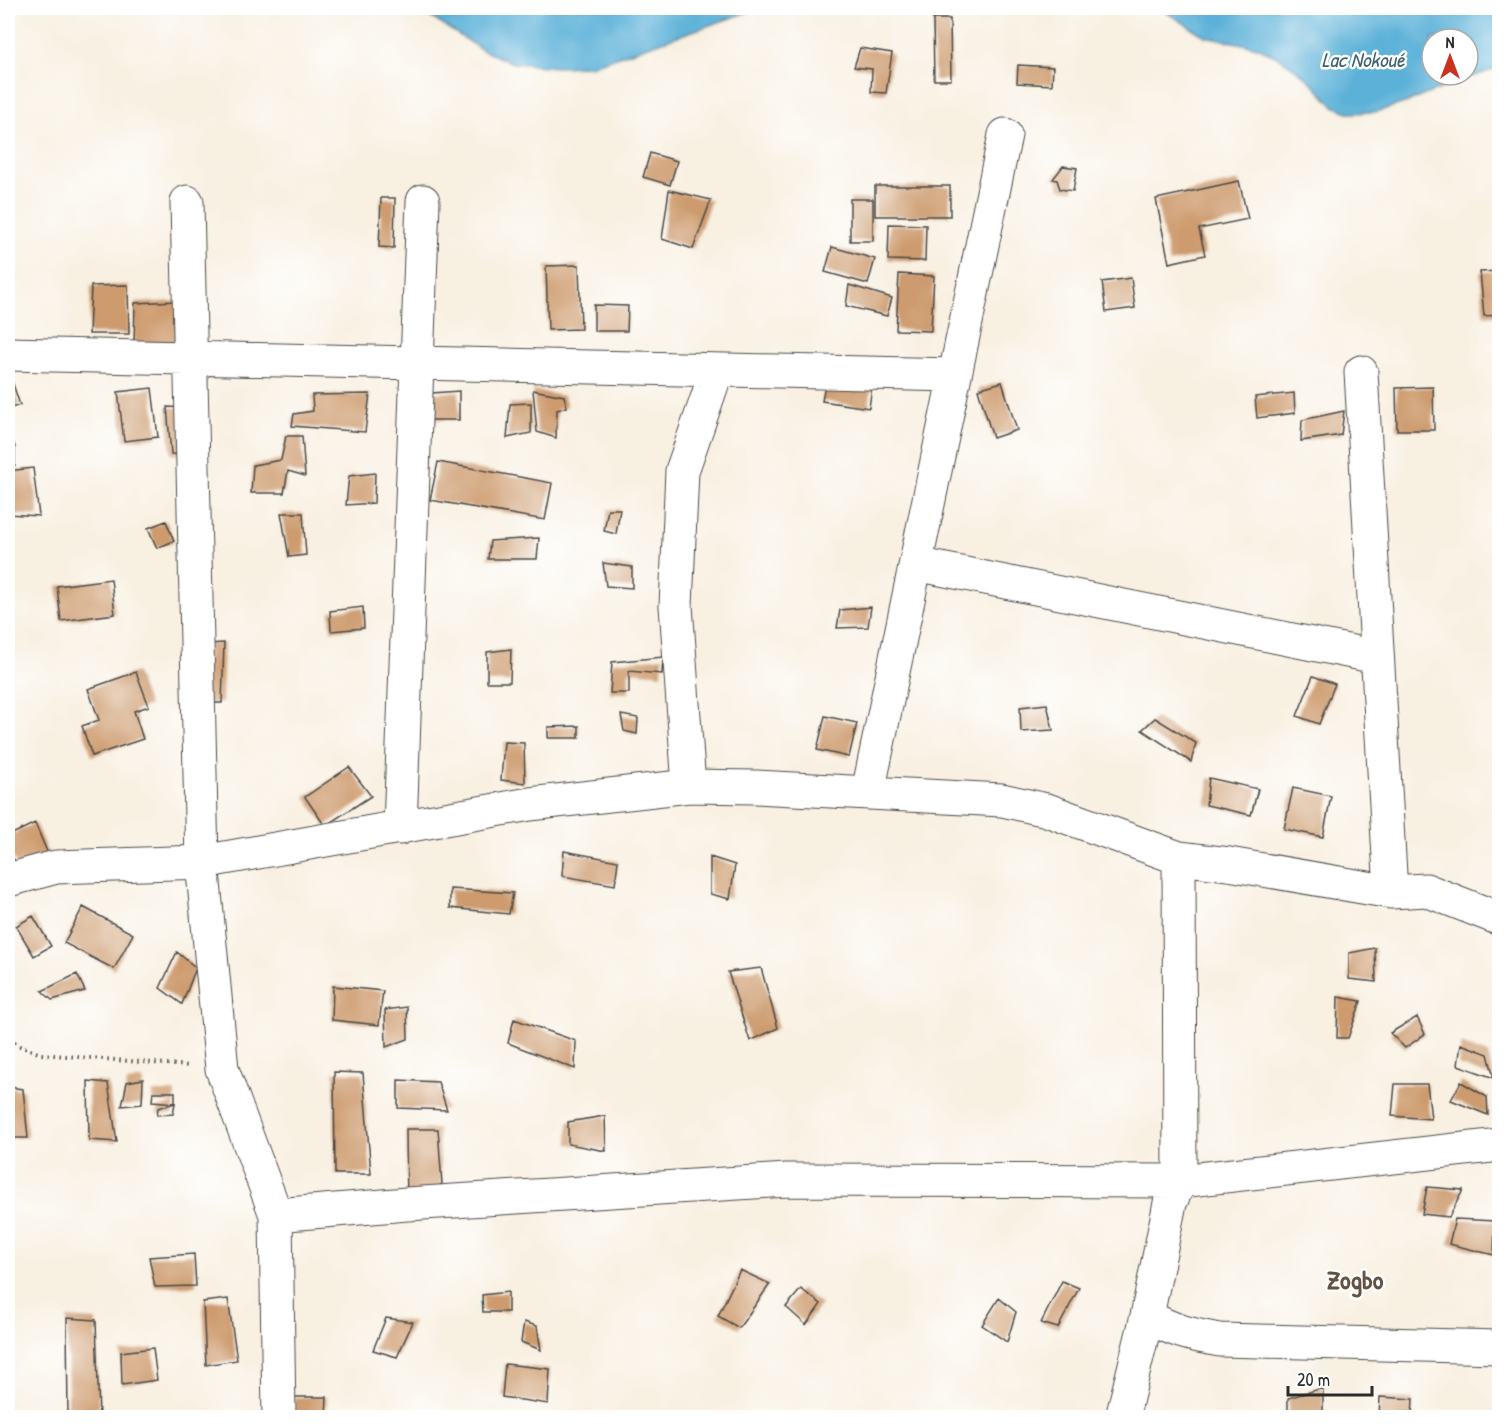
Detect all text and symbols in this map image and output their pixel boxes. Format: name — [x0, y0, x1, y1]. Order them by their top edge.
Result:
north arrow — [1420, 27, 1480, 87]
text: N — [1446, 31, 1455, 53]
water label: Lac Nokoué — [1322, 45, 1406, 74]
district label: Zogbo — [1327, 1262, 1384, 1298]
scale bar — [1288, 1359, 1372, 1397]
text: 20 m — [1297, 1367, 1330, 1392]

